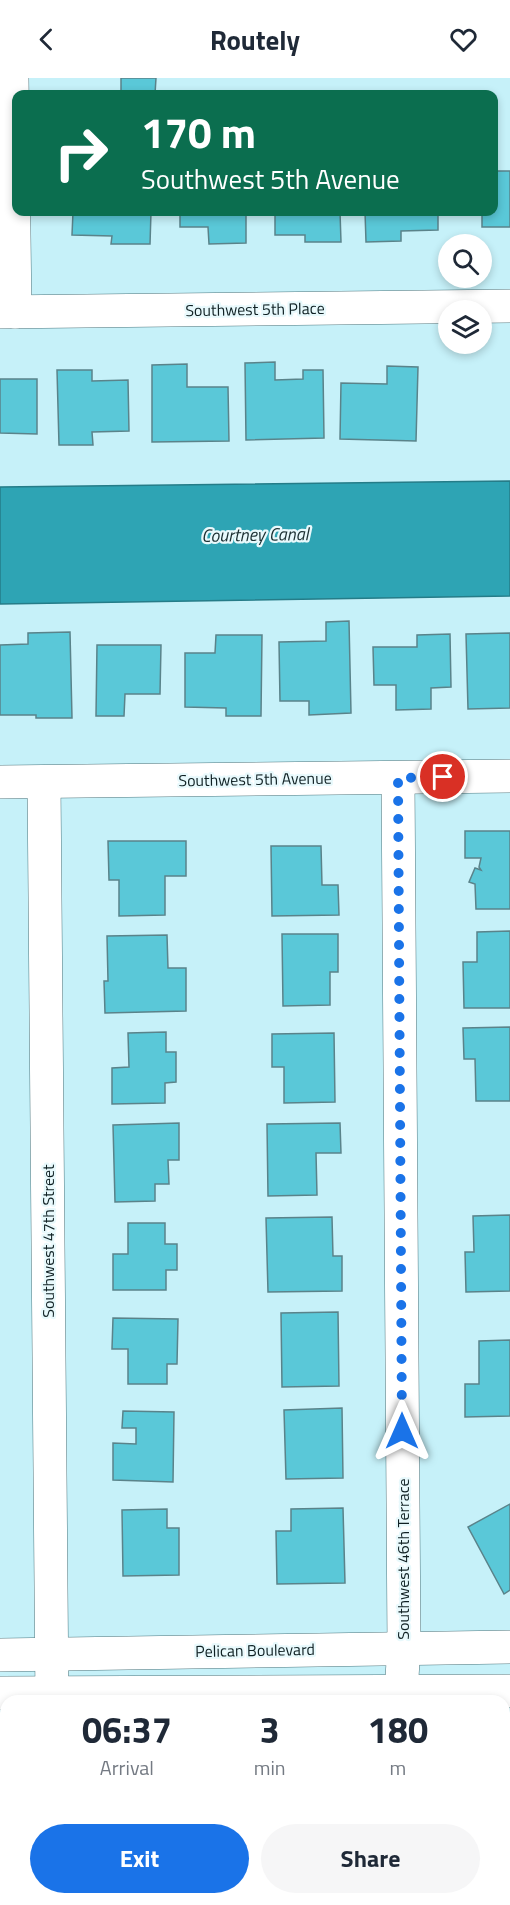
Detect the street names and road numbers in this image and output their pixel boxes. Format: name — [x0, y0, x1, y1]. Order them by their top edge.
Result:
street label: Southwest 5th Place — [185, 296, 325, 322]
street label: Southwest 5th Avenue — [178, 766, 332, 792]
street label: Southwest 47th Street — [36, 1164, 60, 1318]
street label: Southwest 46th Terrace — [391, 1478, 415, 1640]
street label: Pelican Boulevard — [195, 1637, 315, 1663]

